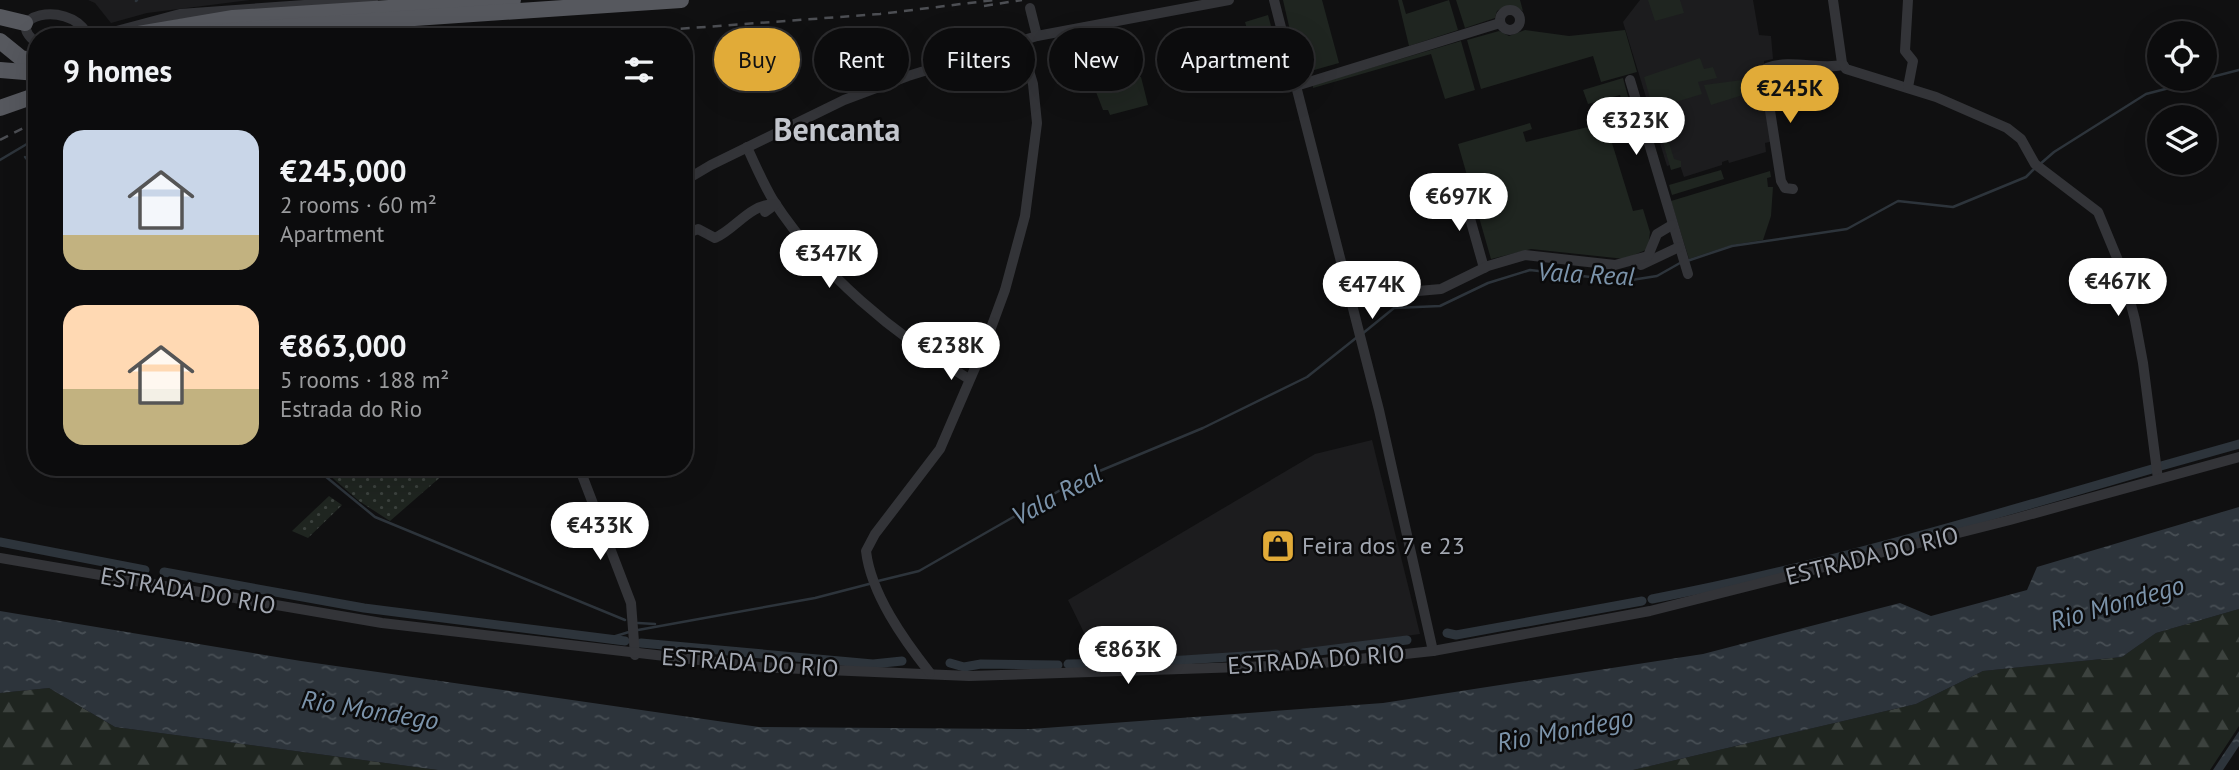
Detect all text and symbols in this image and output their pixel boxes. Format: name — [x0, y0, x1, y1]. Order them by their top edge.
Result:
map controls — [2147, 21, 2217, 175]
button: locate — [2147, 21, 2217, 91]
chip: Buy — [714, 28, 800, 91]
chip: Rent — [814, 28, 909, 91]
chip: Filters — [923, 28, 1035, 91]
chip: New — [1049, 28, 1143, 91]
chip: Apartment — [1157, 28, 1314, 91]
text: 9 homes — [63, 51, 172, 90]
icon: filters — [620, 51, 658, 89]
pin: €245K — [1741, 66, 1839, 125]
text: €245K — [1757, 73, 1823, 102]
pin: €323K — [1587, 97, 1685, 157]
text: €323K — [1603, 105, 1669, 134]
button: layers — [2147, 105, 2217, 175]
district label: Bencanta — [774, 108, 900, 150]
text: €245,000 — [280, 151, 407, 190]
icon: home — [119, 158, 203, 242]
pin: €697K — [1410, 174, 1508, 233]
text: €697K — [1426, 181, 1492, 210]
text: 2 rooms · 60 m² — [280, 190, 437, 219]
text: Apartment — [280, 219, 384, 248]
pin: €347K — [780, 230, 878, 290]
text: €347K — [796, 238, 862, 267]
water label: Vala Real — [1536, 254, 1636, 293]
pin: €467K — [2069, 258, 2167, 318]
pin: €474K — [1323, 262, 1421, 321]
text: €467K — [2085, 266, 2151, 295]
text: €474K — [1339, 269, 1405, 298]
pin: €238K — [902, 322, 1000, 382]
text: €863,000 — [280, 326, 407, 365]
text: €238K — [918, 330, 984, 359]
icon: home — [119, 333, 203, 417]
text: 5 rooms · 188 m² — [280, 365, 449, 394]
text: Estrada do Rio — [280, 394, 422, 423]
water label: Vala Real — [1006, 457, 1108, 532]
pin: €433K — [551, 503, 649, 562]
text: €433K — [567, 510, 633, 539]
street label: ESTRADA DO RIO — [1782, 519, 1962, 592]
shop icon: Feira dos 7 e 23 — [1259, 527, 1297, 565]
place label: Feira dos 7 e 23 — [1302, 530, 1465, 561]
street label: ESTRADA DO RIO — [98, 560, 278, 621]
water label: Rio Mondego — [2046, 568, 2188, 637]
pin: €863K — [1079, 626, 1177, 686]
text: €863K — [1095, 634, 1161, 663]
street label: ESTRADA DO RIO — [1226, 638, 1406, 681]
street label: ESTRADA DO RIO — [660, 641, 840, 684]
water label: Rio Mondego — [299, 682, 441, 737]
water label: Rio Mondego — [1494, 700, 1636, 759]

